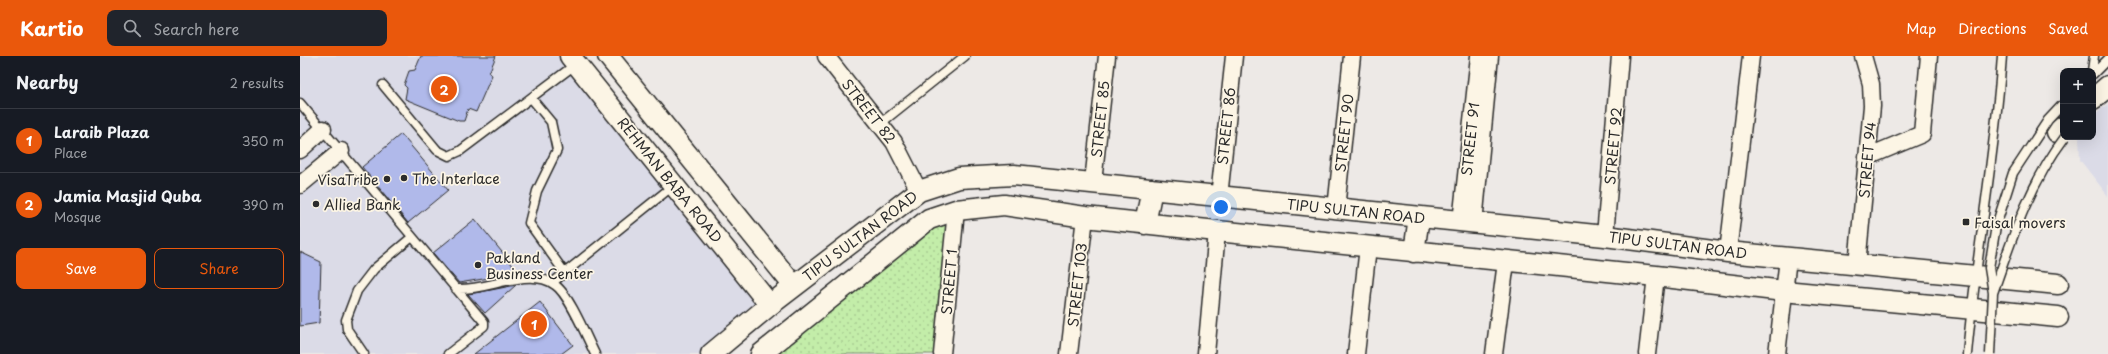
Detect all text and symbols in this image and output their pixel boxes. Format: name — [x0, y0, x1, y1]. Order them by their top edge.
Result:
search box — [107, 10, 387, 46]
text: Kartio — [20, 14, 83, 42]
icon: search — [121, 17, 143, 39]
text: Search here — [153, 17, 239, 40]
text: Map — [1906, 18, 1936, 39]
text: Directions — [1958, 18, 2026, 39]
text: Saved — [2048, 18, 2088, 39]
map controls — [2060, 68, 2096, 140]
button: + — [2060, 68, 2096, 104]
text: Nearby — [16, 69, 78, 95]
text: 2 results — [230, 73, 284, 92]
pin: 2 — [431, 74, 457, 104]
street label: STREET 82 — [837, 74, 901, 148]
street label: STREET 85 — [1086, 79, 1114, 159]
street label: STREET 86 — [1211, 86, 1241, 166]
street label: STREET 90 — [1329, 93, 1359, 173]
street label: STREET 91 — [1456, 101, 1484, 177]
button: − — [2060, 104, 2096, 140]
street label: STREET 92 — [1599, 106, 1627, 186]
street label: REHMAN BABA ROAD — [613, 113, 727, 247]
text: Laraib Plaza — [54, 120, 149, 143]
street label: STREET 94 — [1853, 121, 1881, 199]
text: 1 — [26, 131, 32, 150]
text: 350 m — [242, 131, 284, 150]
text: Place — [54, 143, 87, 162]
place label: The Interlace — [412, 168, 500, 189]
place label: VisaTribe — [317, 169, 379, 190]
marker: The Interlace — [399, 173, 409, 183]
marker: VisaTribe — [382, 174, 392, 184]
text: Jamia Masjid Quba — [54, 184, 201, 207]
street label: TIPU SULTAN ROAD — [798, 186, 922, 286]
street label: TIPU SULTAN ROAD — [1286, 193, 1426, 229]
place label: Allied Bank — [324, 194, 401, 215]
text: 2 — [24, 195, 34, 214]
text: 390 m — [242, 195, 284, 214]
your location — [1211, 197, 1231, 217]
marker: Allied Bank — [311, 199, 321, 209]
text: Mosque — [54, 207, 101, 226]
place label: Faisal movers — [1974, 212, 2066, 233]
marker: Faisal movers — [1961, 217, 1971, 227]
street label: TIPU SULTAN ROAD — [1608, 226, 1748, 264]
street label: STREET 103 — [1062, 242, 1092, 328]
place label: Pakland Business Center — [486, 247, 593, 284]
button: Save — [16, 248, 146, 289]
button: Share — [154, 248, 284, 289]
street label: STREET 1 — [936, 248, 962, 316]
marker: Pakland Business Center — [473, 260, 483, 270]
pin: 1 — [521, 309, 547, 339]

